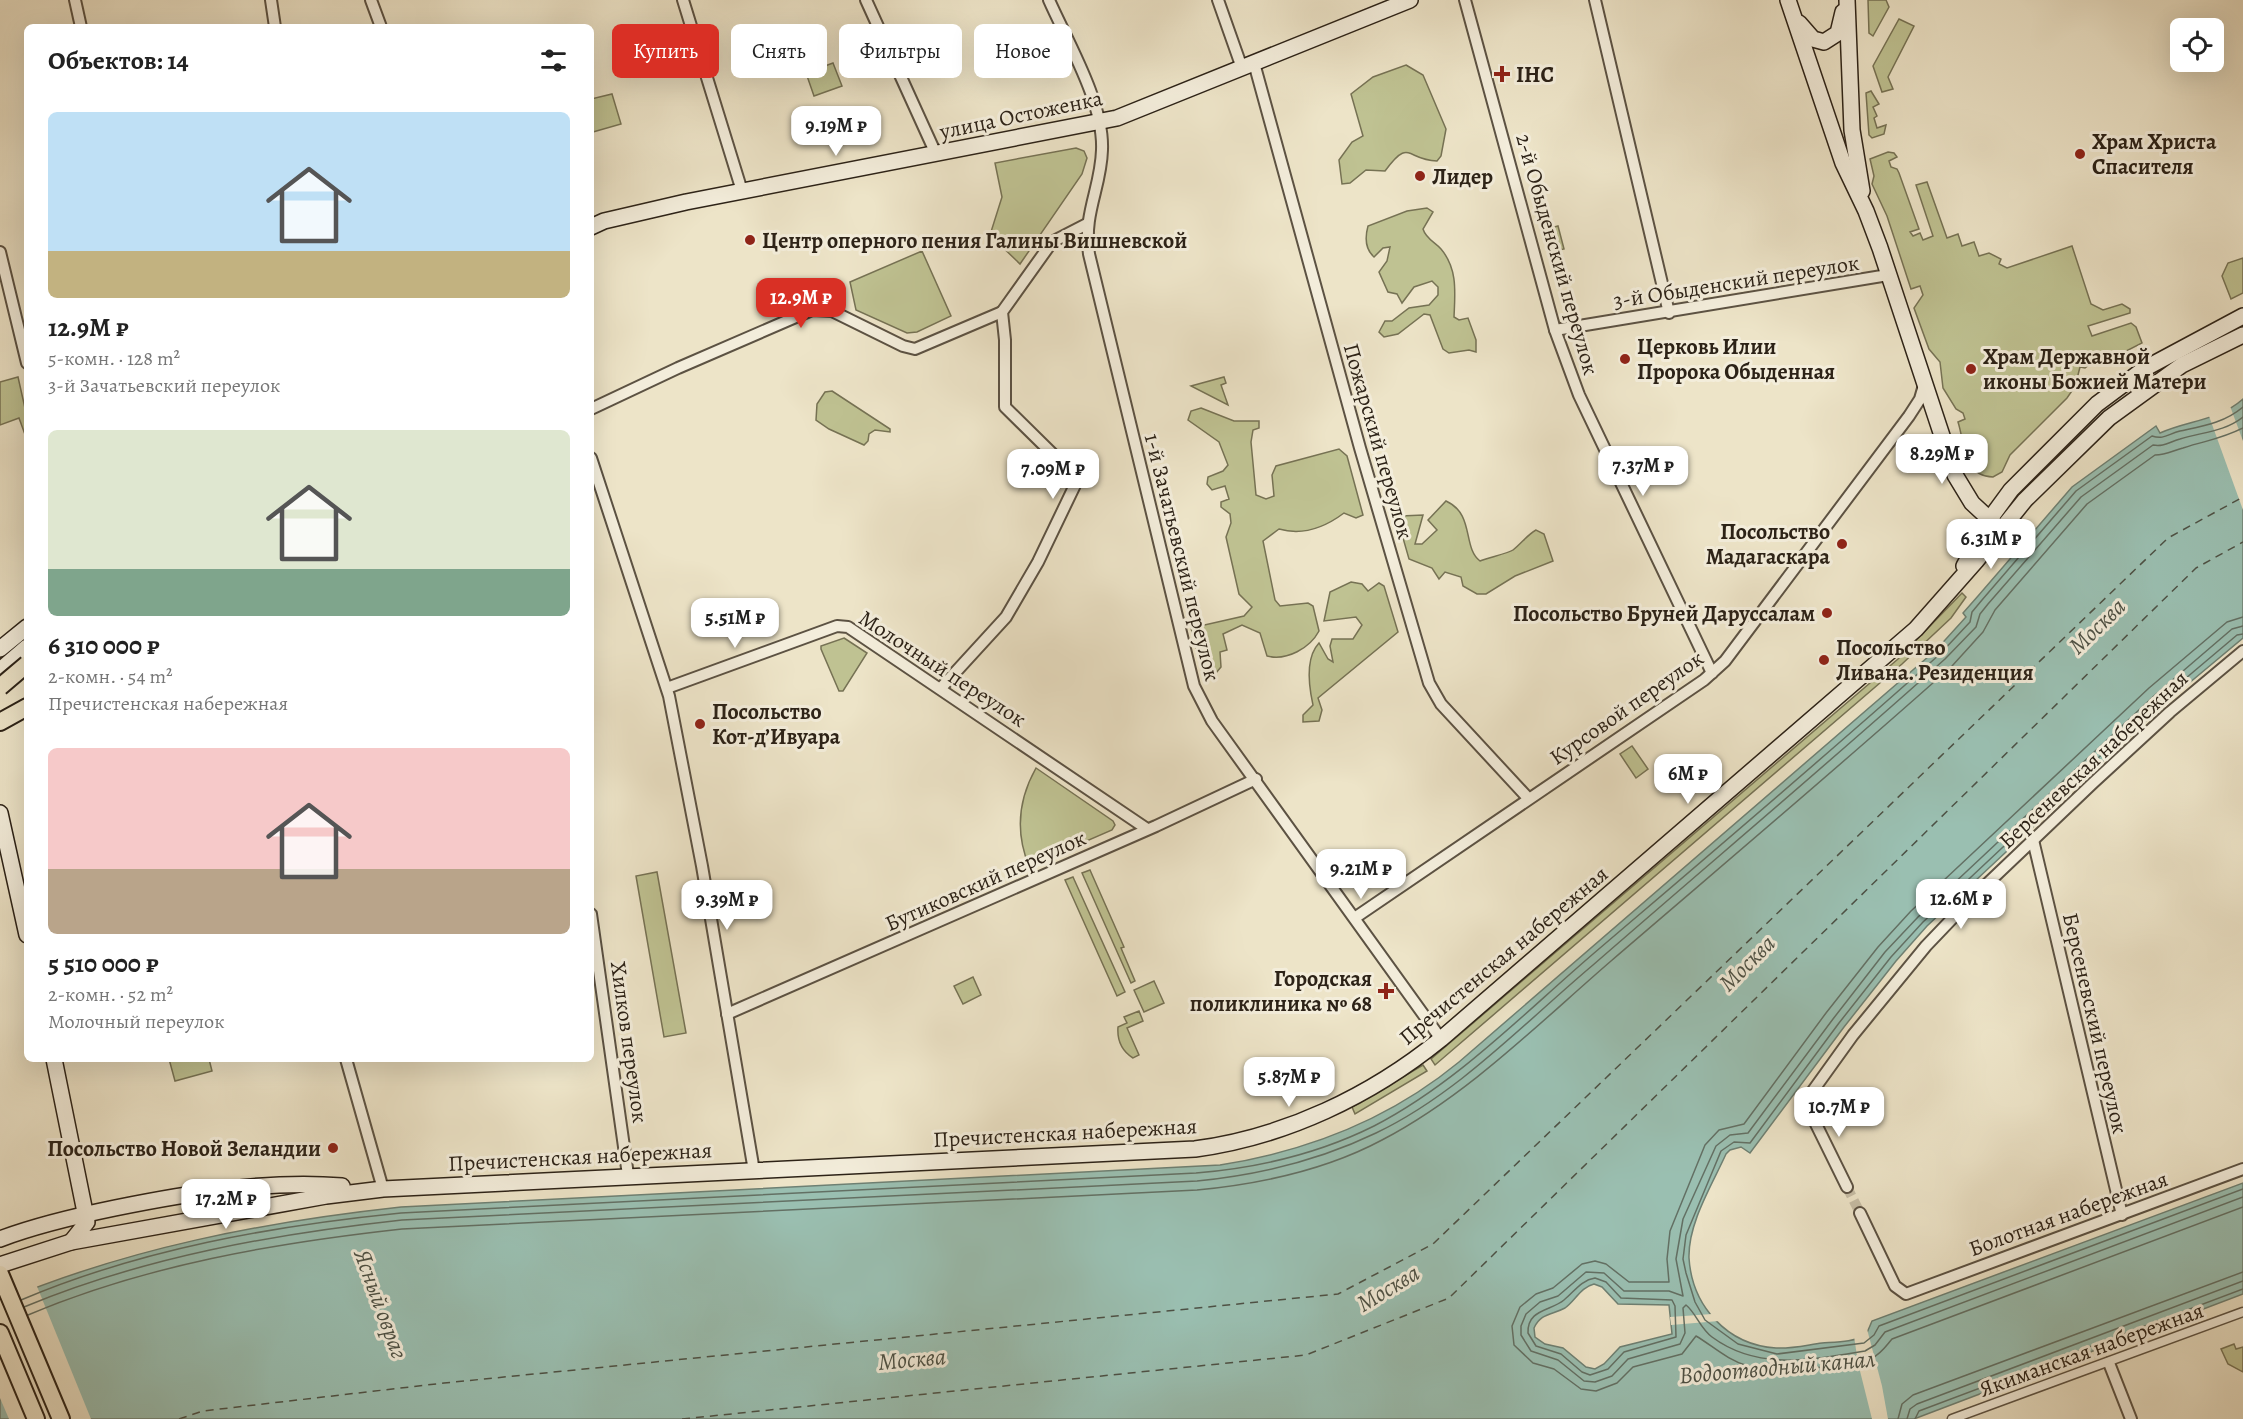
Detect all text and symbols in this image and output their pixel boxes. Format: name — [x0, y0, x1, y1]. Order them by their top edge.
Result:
map controls — [2170, 18, 2224, 72]
button: locate — [2170, 18, 2224, 72]
chip: Купить — [612, 24, 719, 78]
chip: Снять — [731, 24, 827, 78]
chip: Фильтры — [839, 24, 962, 78]
chip: Новое — [974, 24, 1072, 78]
text: Объектов: 14 — [48, 43, 189, 78]
icon: filters — [537, 44, 570, 77]
place label: IHC — [1516, 60, 1554, 90]
marker: IHC — [1493, 65, 1511, 83]
street label: улица Остоженка — [936, 83, 1106, 147]
pin: 9.19M ₽ — [781, 106, 891, 157]
text: 9.19M ₽ — [805, 112, 867, 139]
place label: Храм Христа Спасителя — [2092, 127, 2217, 182]
street label: 2-й Обыденский переулок — [1508, 130, 1606, 378]
marker: Храм Христа Спасителя — [2073, 147, 2087, 161]
icon: home — [255, 151, 363, 259]
place label: Лидер — [1432, 162, 1493, 192]
marker: Лидер — [1413, 169, 1427, 183]
place label: Центр оперного пения Галины Вишневской — [762, 226, 1187, 256]
marker: Центр оперного пения Галины Вишневской — [743, 233, 757, 247]
street label: 3-й Обыденский переулок — [1611, 248, 1861, 316]
pin: 12.9M ₽ — [746, 278, 856, 329]
text: 12.9M ₽ — [770, 284, 832, 311]
text: 12.9M ₽ — [48, 310, 129, 345]
place label: Церковь Илии Пророка Обыденная — [1637, 332, 1835, 387]
street label: Пожарский переулок — [1336, 340, 1420, 543]
place label: Храм Державной иконы Божией Матери — [1983, 342, 2206, 397]
text: 5-комн. · 128 m² — [48, 345, 180, 372]
marker: Церковь Илии Пророка Обыденная — [1618, 352, 1632, 366]
marker: Храм Державной иконы Божией Матери — [1964, 362, 1978, 376]
text: 3-й Зачатьевский переулок — [48, 372, 280, 399]
street label: 1-й Зачатьевский переулок — [1137, 430, 1227, 684]
pin: 8.29M ₽ — [1887, 434, 1997, 485]
text: 8.29M ₽ — [1910, 440, 1974, 467]
pin: 7.37M ₽ — [1588, 446, 1698, 497]
pin: 7.09M ₽ — [998, 449, 1108, 500]
text: 7.37M ₽ — [1612, 452, 1674, 479]
text: 7.09M ₽ — [1021, 455, 1085, 482]
icon: home — [255, 469, 363, 577]
place label: Посольство Мадагаскара — [1706, 517, 1831, 572]
pin: 6.31M ₽ — [1936, 519, 2046, 570]
text: 6.31M ₽ — [1960, 525, 2022, 552]
marker: Посольство Мадагаскара — [1835, 537, 1849, 551]
water label: Москва — [2061, 591, 2133, 661]
pin: 5.51M ₽ — [680, 598, 790, 649]
place label: Посольство Бруней Даруссалам — [1513, 599, 1815, 629]
street label: Молочный переулок — [853, 603, 1032, 734]
text: 5.51M ₽ — [705, 604, 765, 631]
marker: Посольство Бруней Даруссалам — [1820, 606, 1834, 620]
text: 6 310 000 ₽ — [48, 628, 160, 663]
place label: Посольство Ливана. Резиденция — [1836, 633, 2034, 688]
street label: Курсовой переулок — [1544, 643, 1710, 772]
marker: Посольство Ливана. Резиденция — [1817, 653, 1831, 667]
text: 2-комн. · 54 m² — [48, 663, 173, 690]
street label: Берсеневская набережная — [1993, 664, 2195, 855]
text: Пречистенская набережная — [48, 690, 288, 717]
place label: Посольство Кот-д’Ивуара — [712, 697, 841, 752]
marker: Посольство Кот-д’Ивуара — [693, 717, 707, 731]
pin: 6M ₽ — [1652, 754, 1724, 805]
text: 6M ₽ — [1668, 760, 1708, 787]
icon: home — [255, 787, 363, 895]
street label: Бутиковский переулок — [880, 823, 1091, 939]
pin: 9.21M ₽ — [1306, 849, 1416, 900]
text: 9.21M ₽ — [1330, 855, 1392, 882]
street label: Пречистенская набережная — [1393, 859, 1614, 1052]
pin: 12.6M ₽ — [1906, 879, 2016, 930]
pin: 9.39M ₽ — [672, 880, 782, 931]
text: 12.6M ₽ — [1930, 885, 1992, 912]
text: 9.39M ₽ — [695, 886, 759, 913]
street label: Берсеневский переулок — [2055, 910, 2135, 1137]
water label: Москва — [1712, 928, 1782, 998]
text: 5 510 000 ₽ — [48, 946, 159, 981]
street label: Хилков переулок — [603, 959, 655, 1125]
place label: Городская поликлиника № 68 — [1190, 964, 1372, 1019]
text: 2-комн. · 52 m² — [48, 981, 173, 1008]
marker: Городская поликлиника № 68 — [1377, 982, 1395, 1000]
text: Молочный переулок — [48, 1008, 225, 1035]
pin: 5.87M ₽ — [1234, 1057, 1344, 1108]
text: 5.87M ₽ — [1258, 1063, 1320, 1090]
pin: 10.7M ₽ — [1784, 1087, 1894, 1138]
text: 10.7M ₽ — [1808, 1093, 1870, 1120]
street label: Пречистенская набережная — [932, 1111, 1198, 1155]
place label: Посольство Новой Зеландии — [47, 1134, 321, 1164]
street label: Пречистенская набережная — [447, 1135, 713, 1179]
marker: Посольство Новой Зеландии — [326, 1141, 340, 1155]
street label: Болотная набережная — [1965, 1164, 2172, 1264]
pin: 17.2M ₽ — [171, 1179, 281, 1230]
text: 17.2M ₽ — [195, 1185, 257, 1212]
water label: Ясный овраг — [346, 1244, 416, 1363]
water label: Москва — [1351, 1257, 1425, 1319]
street label: Якиманская набережная — [1975, 1295, 2208, 1405]
water label: Москва — [877, 1340, 947, 1378]
water label: Водоотводный канал — [1678, 1342, 1877, 1392]

